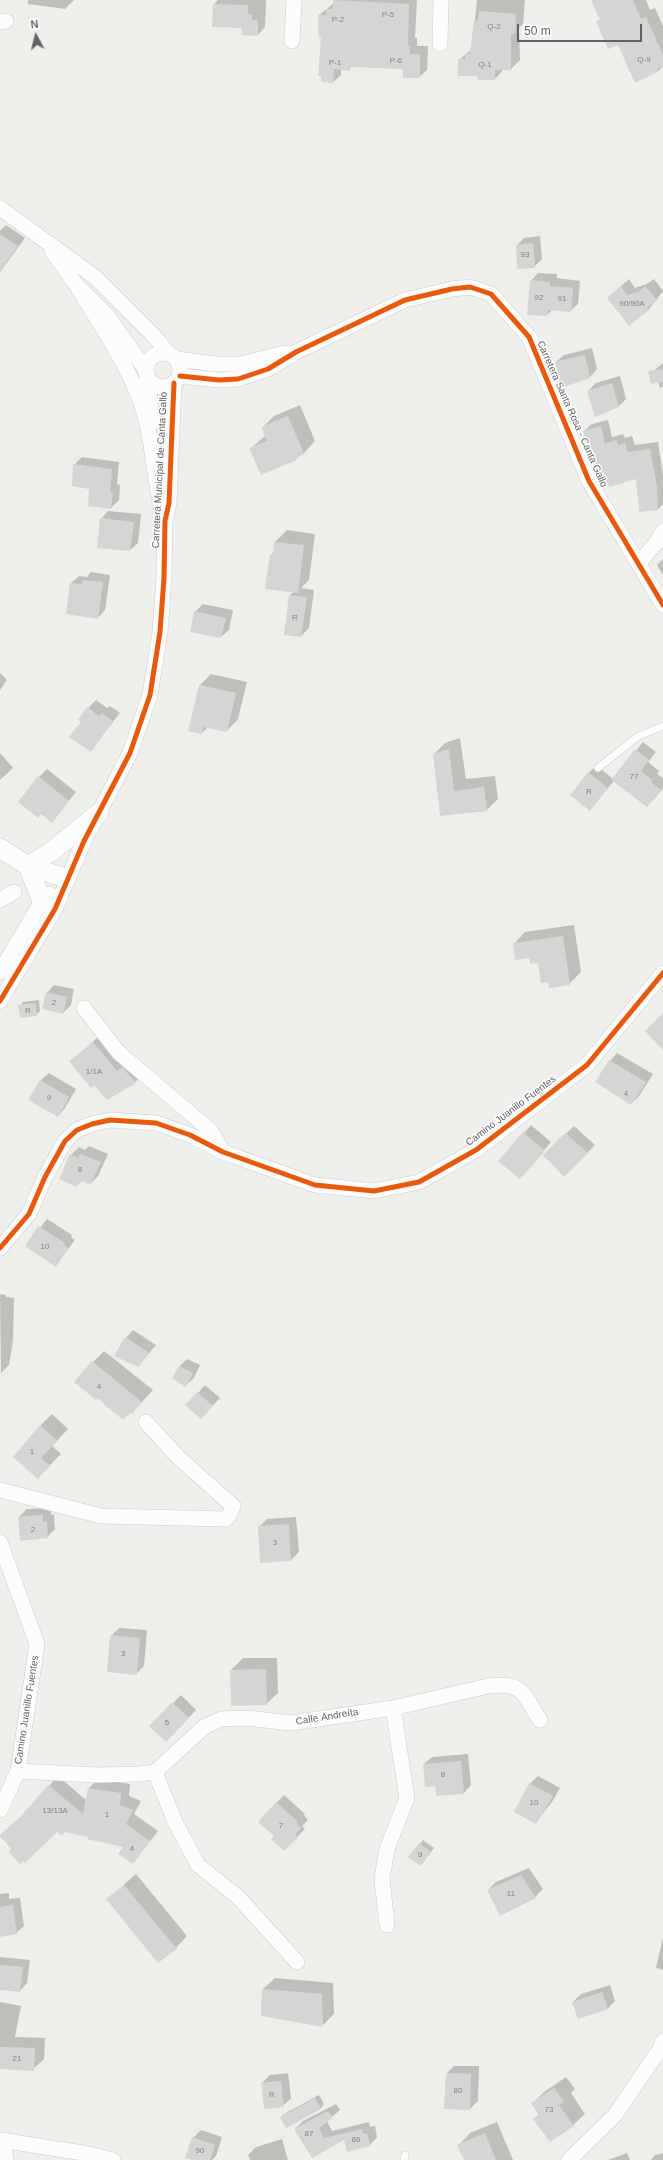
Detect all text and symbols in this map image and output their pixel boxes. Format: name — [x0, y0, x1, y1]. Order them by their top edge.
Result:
house number: P-5 — [382, 10, 394, 20]
house number: P-2 — [332, 15, 344, 25]
north arrow — [16, 16, 56, 56]
scale bar — [519, 16, 644, 42]
text: N — [30, 18, 39, 31]
house number: Q-2 — [487, 22, 501, 32]
text: 50 m — [524, 24, 551, 38]
house number: Q-9 — [637, 55, 651, 65]
house number: P-6 — [390, 56, 402, 66]
house number: P-1 — [329, 58, 341, 68]
house number: Q-1 — [478, 60, 492, 70]
house number: 93 — [521, 250, 529, 260]
house number: 92 — [535, 293, 543, 303]
house number: 91 — [558, 294, 566, 304]
house number: 90/90A — [619, 299, 645, 309]
street label: Carretera Santa Rosa - Canta Gallo — [534, 339, 610, 489]
street label: Carretera Municipal de Canta Gallo — [150, 391, 170, 549]
house number: R — [292, 613, 298, 623]
house number: 77 — [630, 772, 638, 782]
house number: R — [586, 787, 592, 797]
house number: 2 — [52, 998, 56, 1008]
house number: R — [25, 1006, 31, 1016]
house number: 1/1A — [86, 1067, 102, 1077]
street label: Camino Juanillo Fuentes — [463, 1073, 559, 1149]
house number: 4 — [624, 1089, 628, 1099]
house number: 9 — [47, 1093, 51, 1103]
house number: 8 — [78, 1165, 82, 1175]
house number: 10 — [41, 1242, 49, 1252]
house number: 4 — [97, 1382, 101, 1392]
house number: 1 — [30, 1447, 34, 1457]
house number: 2 — [31, 1525, 35, 1535]
house number: 3 — [273, 1538, 277, 1548]
house number: 3 — [121, 1649, 125, 1659]
street label: Camino Juanillo Fuentes — [12, 1655, 42, 1765]
street label: Calle Andreíta — [295, 1706, 359, 1728]
house number: 5 — [165, 1718, 169, 1728]
house number: 8 — [441, 1770, 445, 1780]
house number: 10 — [530, 1798, 538, 1808]
house number: 13/13A — [42, 1806, 68, 1816]
house number: 1 — [105, 1810, 109, 1820]
house number: 7 — [279, 1821, 283, 1831]
house number: 4 — [130, 1844, 134, 1854]
house number: 9 — [418, 1850, 422, 1860]
house number: 11 — [507, 1889, 515, 1899]
house number: 21 — [13, 2054, 21, 2064]
house number: 80 — [454, 2086, 462, 2096]
house number: R — [269, 2090, 275, 2100]
house number: 73 — [545, 2105, 553, 2115]
house number: 87 — [305, 2129, 313, 2139]
house number: 86 — [352, 2135, 360, 2145]
house number: 90 — [196, 2146, 204, 2156]

